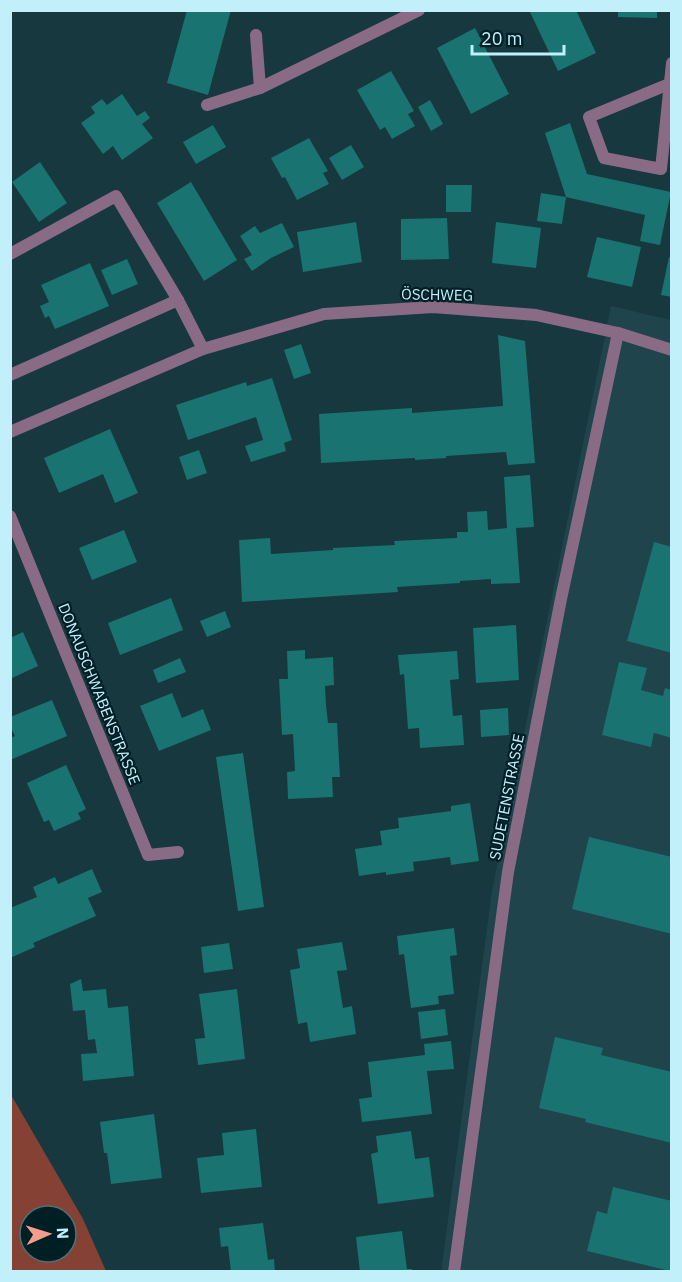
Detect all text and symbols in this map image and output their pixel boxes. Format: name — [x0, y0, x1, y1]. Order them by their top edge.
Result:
scale bar — [472, 18, 564, 56]
text: 20 m — [481, 27, 523, 50]
street label: ÖSCHWEG — [401, 284, 473, 305]
street label: DONAUSCHWABENSTRASSE — [54, 600, 145, 787]
street label: SUDETENSTRASSE — [485, 732, 528, 862]
north arrow — [18, 1204, 78, 1264]
text: N — [53, 1227, 73, 1240]

